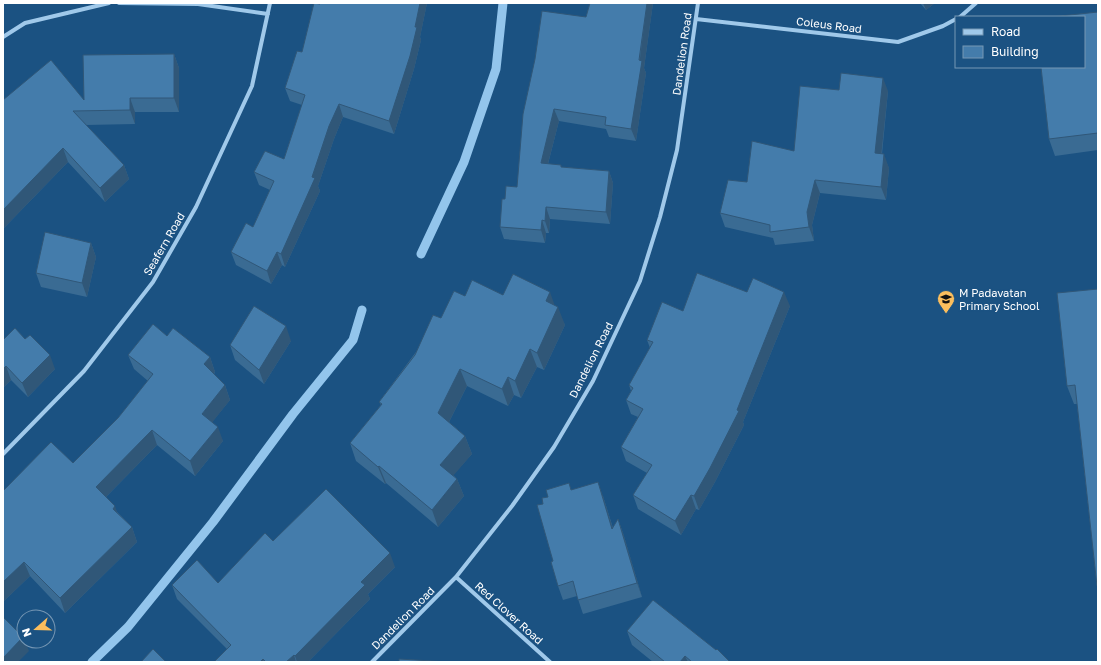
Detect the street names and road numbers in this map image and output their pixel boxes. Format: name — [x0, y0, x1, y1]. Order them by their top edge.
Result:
street label: Dandelion Road — [669, 12, 694, 96]
street label: Coleus Road — [795, 14, 863, 35]
street label: Seafern Road — [140, 210, 187, 278]
street label: Dandelion Road — [566, 320, 615, 400]
street label: Red Clover Road — [473, 579, 546, 647]
street label: Dandelion Road — [369, 584, 437, 652]

